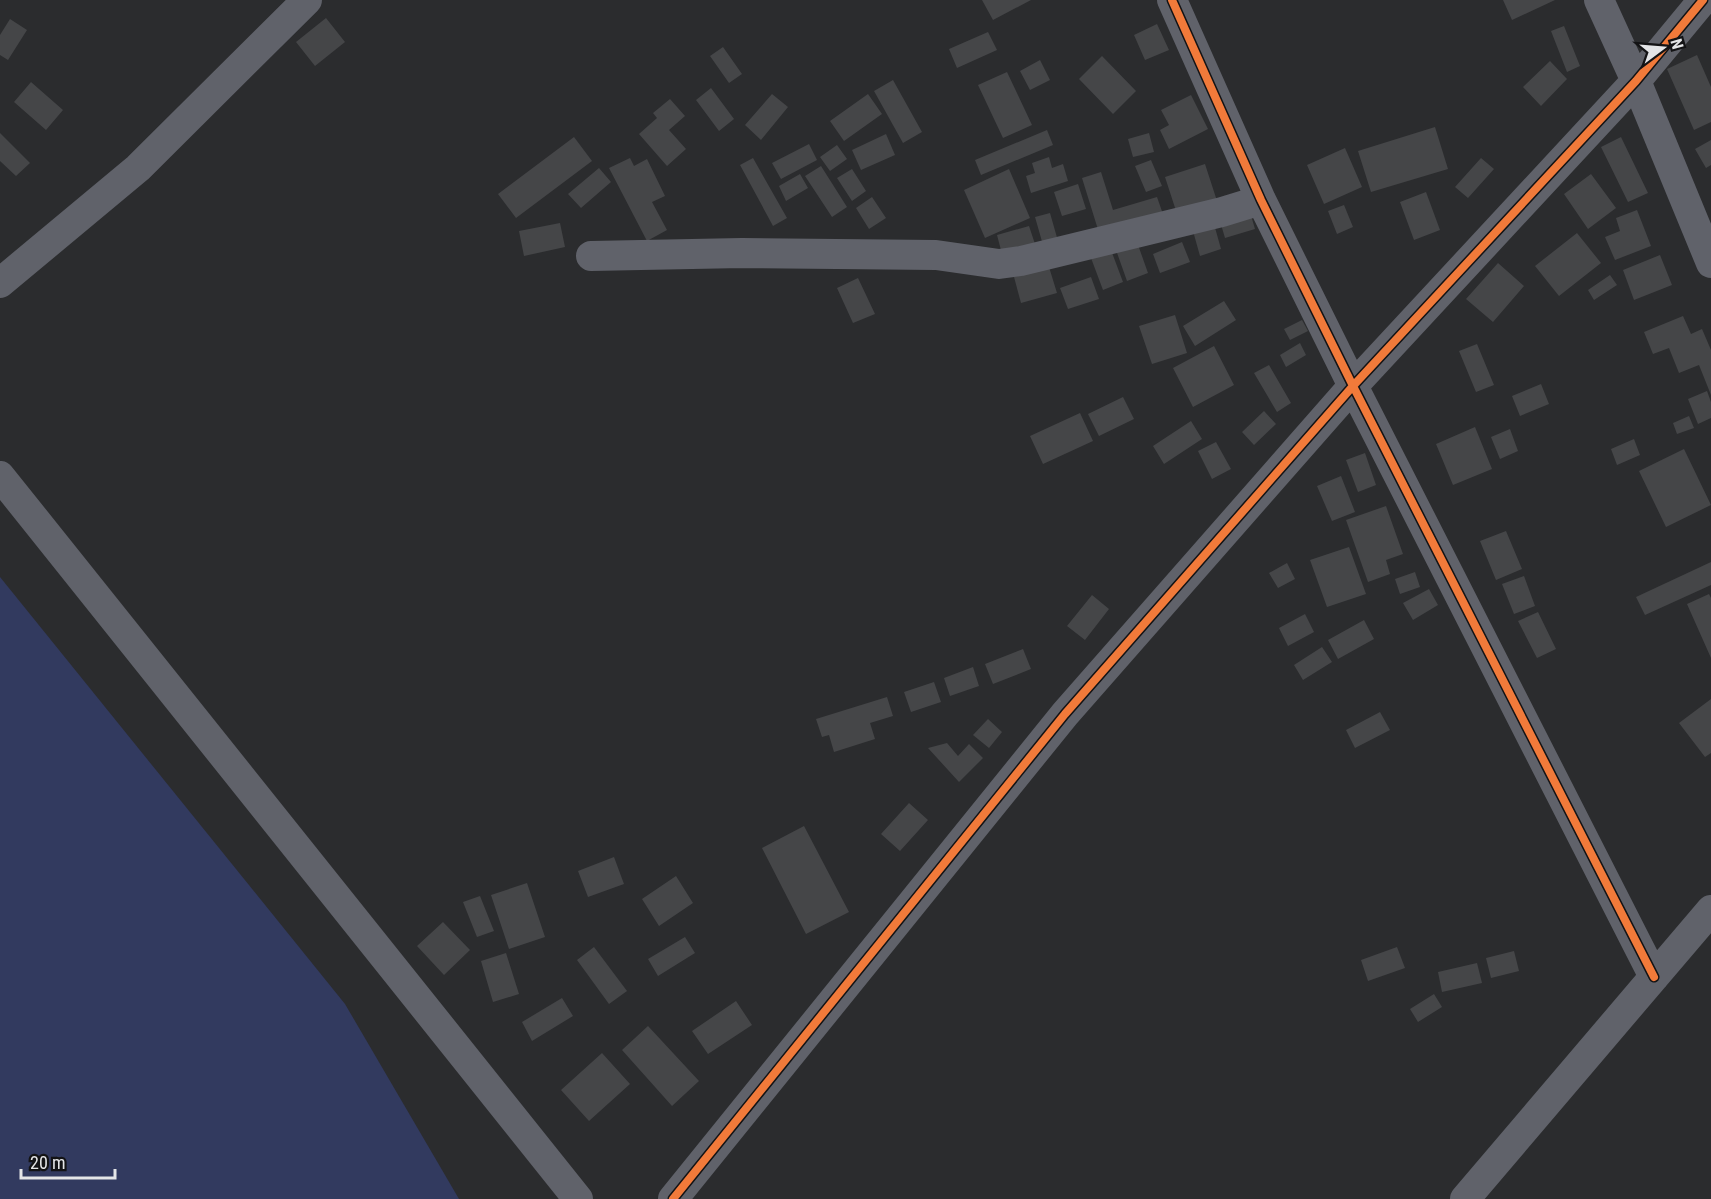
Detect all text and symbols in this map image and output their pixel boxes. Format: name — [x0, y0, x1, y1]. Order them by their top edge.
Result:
north arrow — [1633, 18, 1693, 78]
text: N — [1666, 37, 1687, 51]
scale bar — [21, 1142, 116, 1180]
text: 20 m — [30, 1152, 65, 1173]

